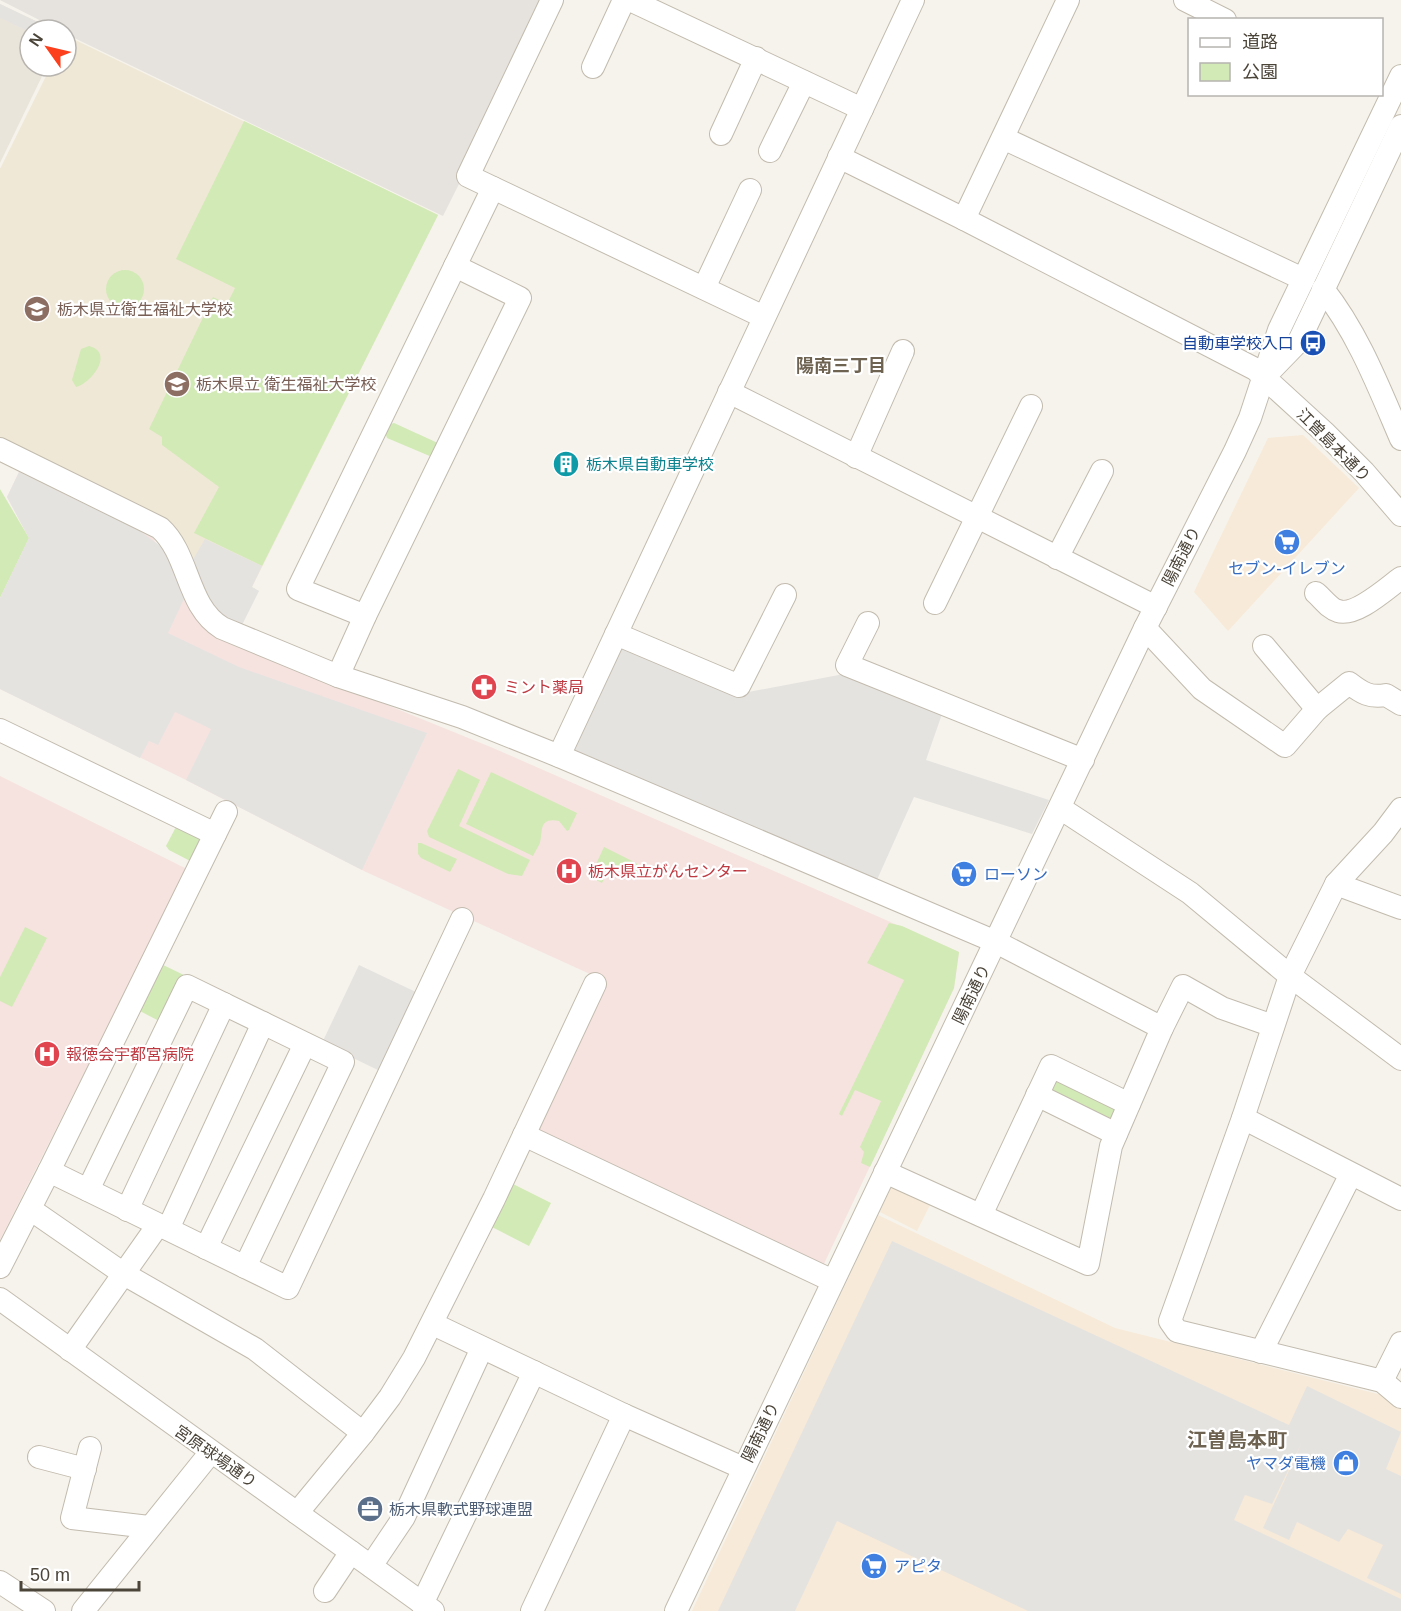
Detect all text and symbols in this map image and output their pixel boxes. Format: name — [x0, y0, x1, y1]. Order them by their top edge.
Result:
north arrow — [18, 18, 78, 78]
legend — [1188, 18, 1383, 96]
text: N — [26, 30, 46, 49]
text: 道路 — [1242, 32, 1278, 52]
text: 公園 — [1242, 62, 1278, 82]
school or university icon: 栃木県立衛生福祉大学校 — [22, 294, 52, 324]
place label: 栃木県立衛生福祉大学校 — [57, 301, 233, 318]
bus stop icon: 自動車学校入口 — [1298, 328, 1328, 358]
place label: 自動車学校入口 — [1182, 335, 1294, 352]
district label: 陽南三丁目 — [796, 356, 886, 376]
school or university icon: 栃木県立 衛生福祉大学校 — [162, 369, 192, 399]
place label: 栃木県立 衛生福祉大学校 — [196, 376, 376, 393]
street label: 江曽島本通り — [1294, 405, 1374, 485]
building icon: 栃木県自動車学校 — [551, 449, 581, 479]
place label: 栃木県自動車学校 — [586, 456, 714, 473]
street label: 陽南通り — [1159, 524, 1204, 589]
supermarket icon: セブン-イレブン — [1272, 527, 1302, 557]
place label: セブン-イレブン — [1228, 560, 1346, 577]
pharmacy icon: ミント薬局 — [469, 672, 499, 702]
place label: ミント薬局 — [504, 679, 584, 696]
hospital icon: 栃木県立がんセンター — [554, 856, 584, 886]
supermarket icon: ローソン — [949, 859, 979, 889]
place label: 栃木県立がんセンター — [588, 863, 748, 880]
place label: ローソン — [984, 866, 1048, 883]
street label: 陽南通り — [950, 962, 993, 1027]
hospital icon: 報徳会宇都宮病院 — [32, 1039, 62, 1069]
place label: 報徳会宇都宮病院 — [66, 1046, 194, 1063]
street label: 陽南通り — [739, 1400, 782, 1465]
street label: 宮原球場通り — [172, 1422, 260, 1491]
district label: 江曽島本町 — [1187, 1429, 1287, 1451]
shop icon: ヤマダ電機 — [1331, 1448, 1361, 1478]
place label: ヤマダ電機 — [1246, 1455, 1326, 1472]
office icon: 栃木県軟式野球連盟 — [355, 1494, 385, 1524]
place label: 栃木県軟式野球連盟 — [389, 1501, 533, 1518]
supermarket icon: アピタ — [859, 1551, 889, 1581]
scale bar — [21, 1554, 140, 1592]
place label: アピタ — [894, 1558, 942, 1575]
text: 50 m — [30, 1565, 70, 1585]

